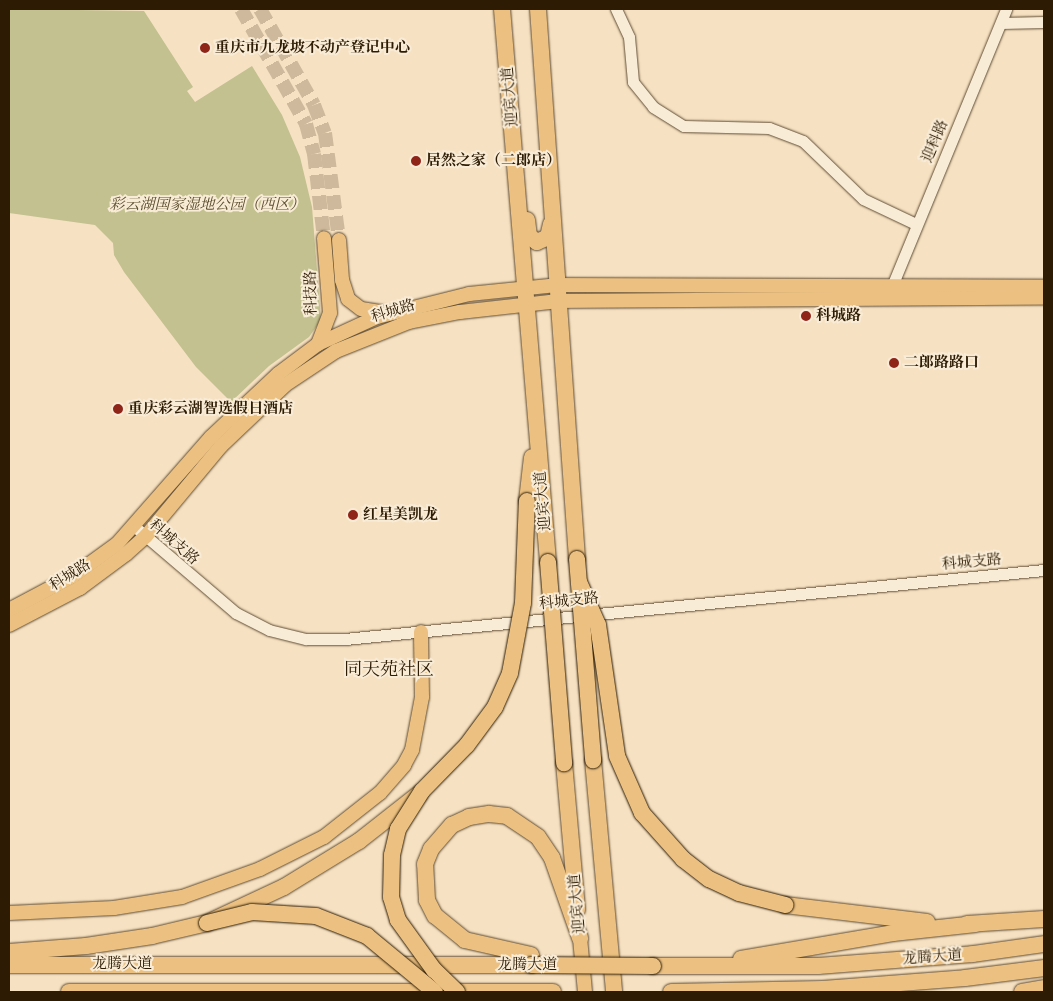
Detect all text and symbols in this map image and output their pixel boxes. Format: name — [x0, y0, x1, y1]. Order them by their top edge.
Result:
place label: 重庆市九龙坡不动产登记中心 — [215, 39, 410, 57]
marker: 重庆市九龙坡不动产登记中心 — [199, 42, 211, 54]
street label: 迎宾大道 — [498, 66, 522, 128]
street label: 迎科路 — [918, 117, 952, 165]
place label: 居然之家（二郎店） — [426, 152, 561, 170]
marker: 居然之家（二郎店） — [410, 155, 422, 167]
park label: 彩云湖国家湿地公园（西区） — [110, 196, 304, 214]
street label: 科技路 — [302, 270, 320, 316]
street label: 科城路 — [369, 296, 417, 326]
place label: 科城路 — [816, 307, 861, 325]
marker: 科城路 — [800, 310, 812, 322]
place label: 二郎路路口 — [904, 354, 979, 372]
marker: 二郎路路口 — [888, 357, 900, 369]
place label: 重庆彩云湖智选假日酒店 — [128, 400, 293, 418]
marker: 重庆彩云湖智选假日酒店 — [112, 403, 124, 415]
street label: 迎宾大道 — [531, 470, 555, 532]
place label: 红星美凯龙 — [363, 506, 438, 524]
marker: 红星美凯龙 — [347, 509, 359, 521]
street label: 科城支路 — [145, 516, 203, 568]
street label: 科城支路 — [941, 550, 1003, 574]
street label: 科城路 — [46, 555, 94, 595]
street label: 科城支路 — [538, 589, 600, 613]
district label: 同天苑社区 — [344, 659, 434, 681]
street label: 迎宾大道 — [565, 873, 589, 935]
street label: 龙腾大道 — [901, 946, 963, 968]
street label: 龙腾大道 — [92, 955, 152, 973]
street label: 龙腾大道 — [497, 956, 557, 974]

